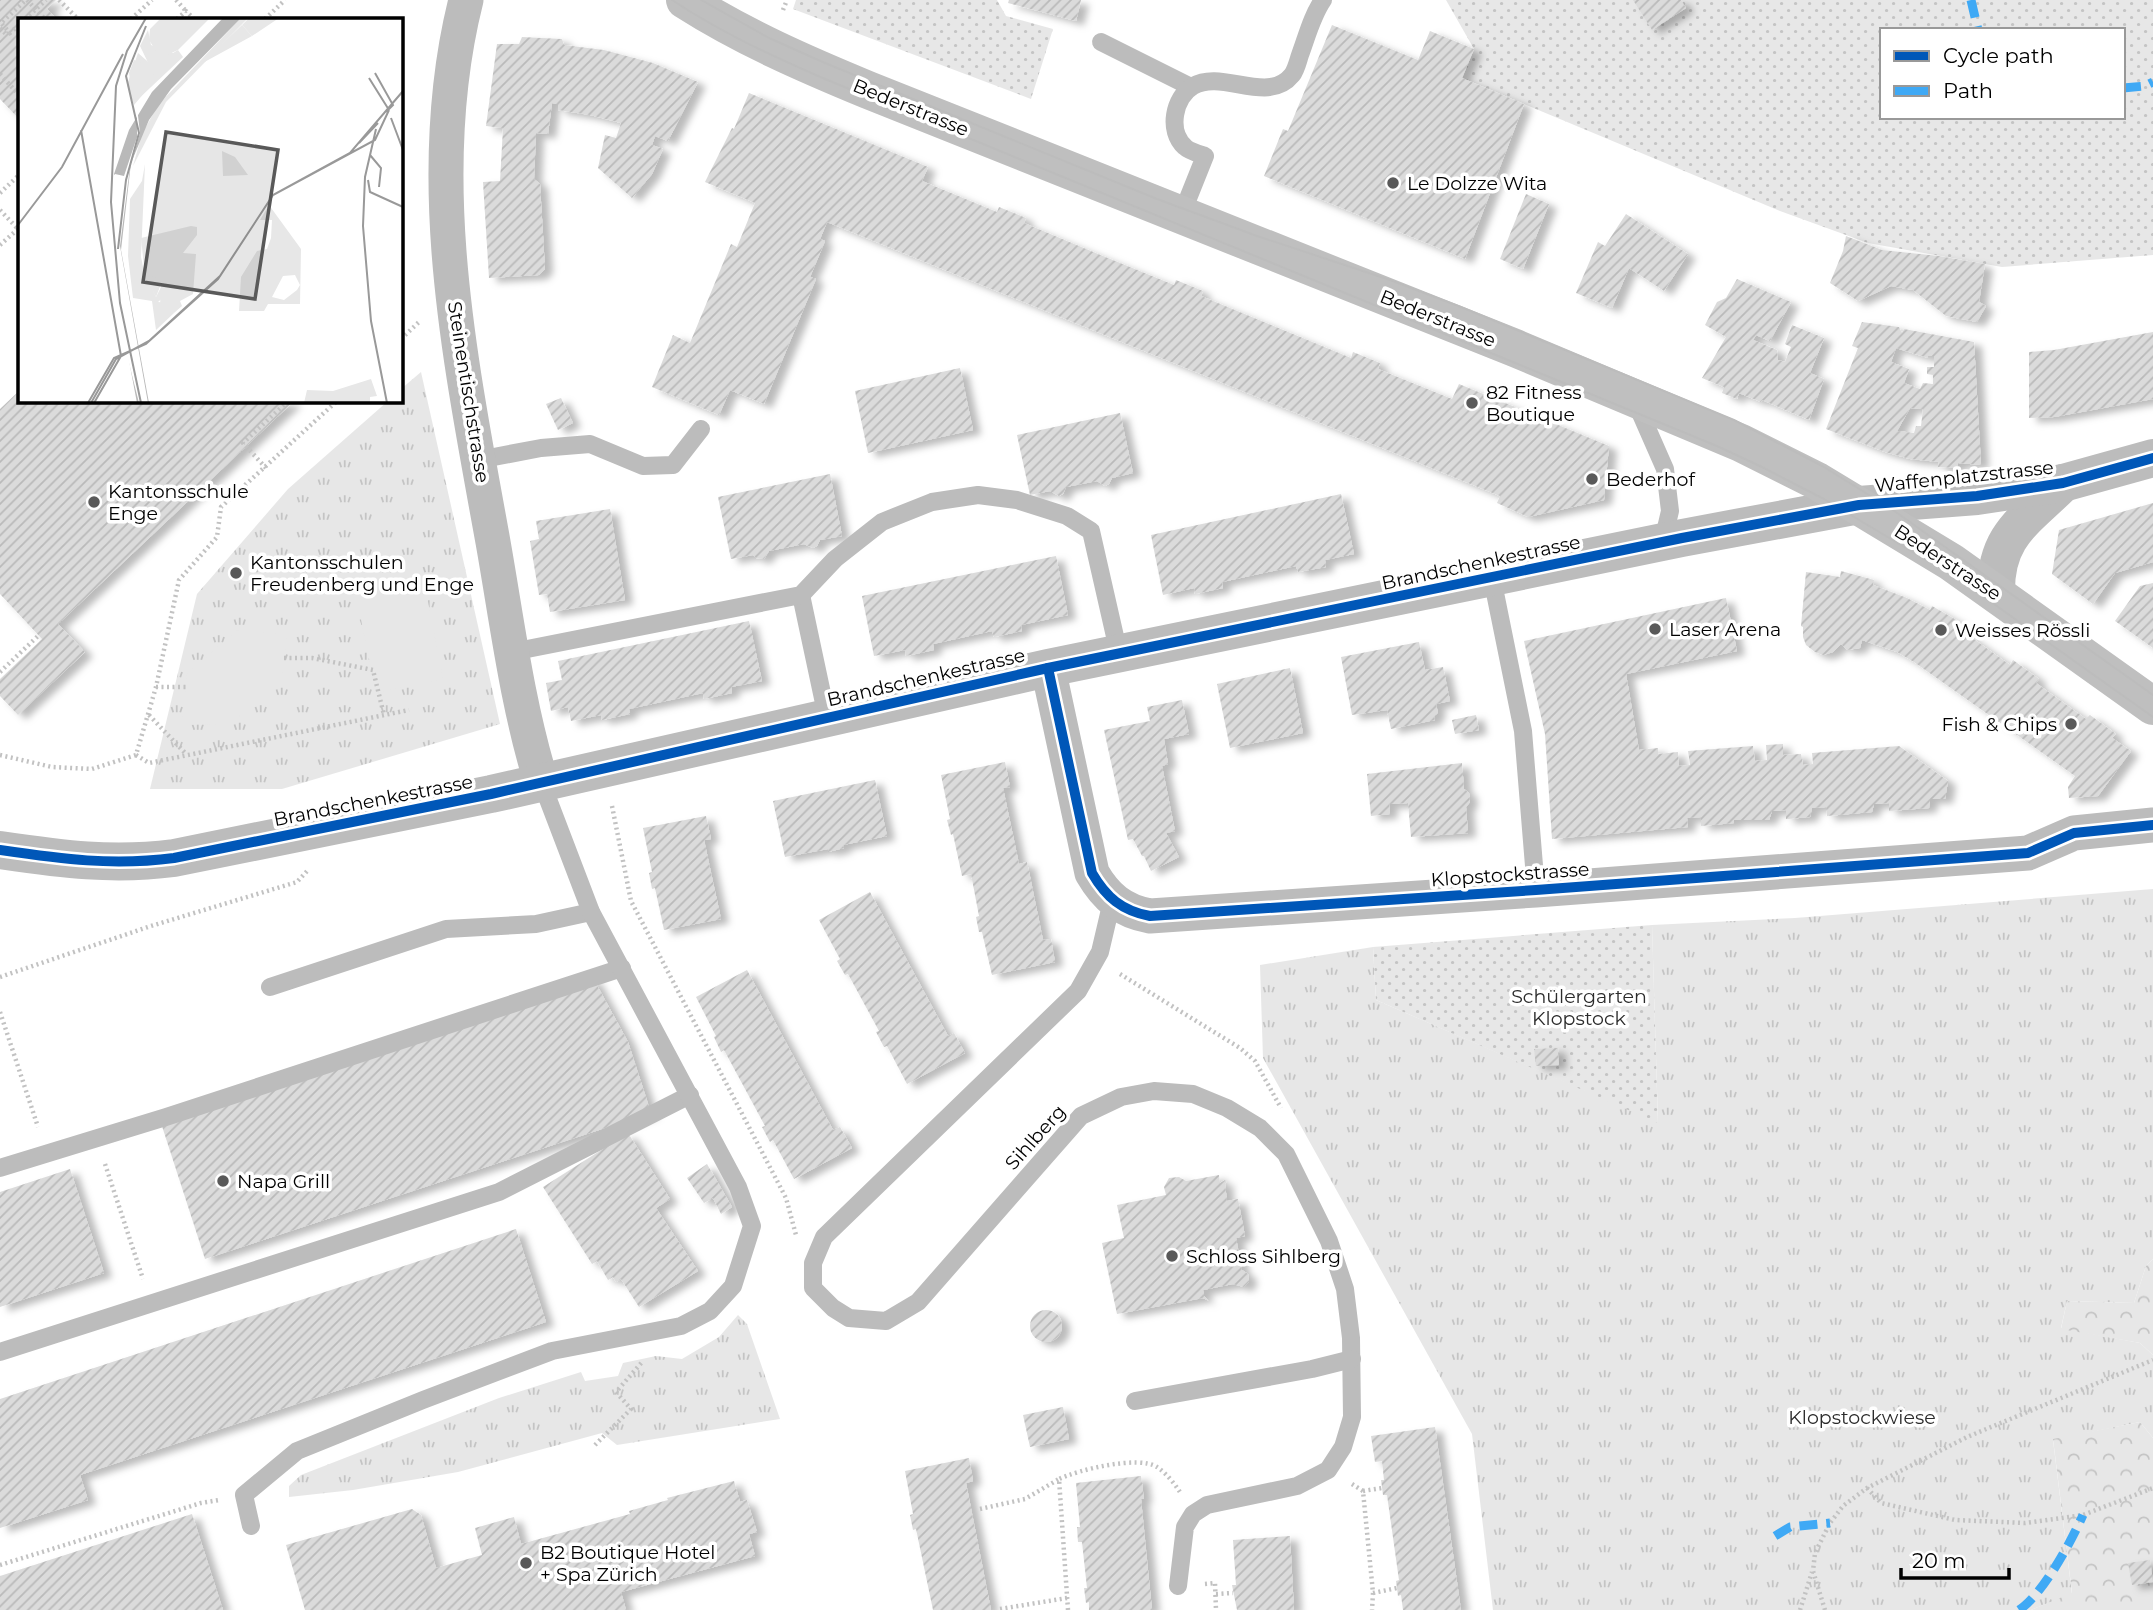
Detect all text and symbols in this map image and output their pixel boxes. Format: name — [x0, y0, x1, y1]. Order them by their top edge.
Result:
inset map — [18, 18, 402, 402]
legend — [1880, 28, 2125, 119]
text: Cycle path — [1943, 43, 2054, 68]
street label: Bederstrasse — [850, 74, 972, 141]
text: Path — [1943, 78, 1993, 103]
place label: Le Dolzze Wita — [1407, 172, 1547, 195]
marker: Le Dolzze Wita — [1385, 175, 1401, 191]
street label: Bederstrasse — [1377, 285, 1499, 352]
street label: Steinentischstrasse — [443, 300, 494, 484]
place label: 82 Fitness Boutique — [1486, 381, 1581, 426]
marker: 82 Fitness Boutique — [1464, 395, 1480, 411]
street label: Waffenplatzstrasse — [1873, 456, 2055, 497]
place label: Bederhof — [1606, 468, 1696, 491]
marker: Bederhof — [1584, 471, 1600, 487]
place label: Kantonsschule Enge — [108, 480, 249, 525]
marker: Kantonsschule Enge — [86, 494, 102, 510]
street label: Bederstrasse — [1890, 519, 2005, 606]
street label: Brandschenkestrasse — [1380, 530, 1583, 595]
place label: Kantonsschulen Freudenberg und Enge — [250, 551, 474, 596]
marker: Kantonsschulen Freudenberg und Enge — [228, 565, 244, 581]
place label: Laser Arena — [1669, 618, 1781, 641]
place label: Weisses Rössli — [1955, 619, 2090, 642]
marker: Laser Arena — [1647, 621, 1663, 637]
marker: Weisses Rössli — [1933, 622, 1949, 638]
street label: Brandschenkestrasse — [825, 643, 1027, 711]
place label: Fish & Chips — [1941, 713, 2057, 736]
marker: Fish & Chips — [2063, 716, 2079, 732]
street label: Brandschenkestrasse — [271, 770, 475, 831]
street label: Klopstockstrasse — [1430, 857, 1590, 892]
park label: Schülergarten Klopstock — [1511, 985, 1647, 1030]
street label: Sihlberg — [1000, 1100, 1071, 1175]
place label: Napa Grill — [237, 1170, 330, 1193]
marker: Napa Grill — [215, 1173, 231, 1189]
place label: Schloss Sihlberg — [1186, 1245, 1341, 1268]
marker: Schloss Sihlberg — [1164, 1248, 1180, 1264]
park label: Klopstockwiese — [1788, 1406, 1936, 1429]
scale bar — [1901, 1536, 2010, 1580]
place label: B2 Boutique Hotel + Spa Zürich — [540, 1541, 715, 1586]
text: 20 m — [1912, 1548, 1966, 1573]
marker: B2 Boutique Hotel + Spa Zürich — [518, 1555, 534, 1571]

